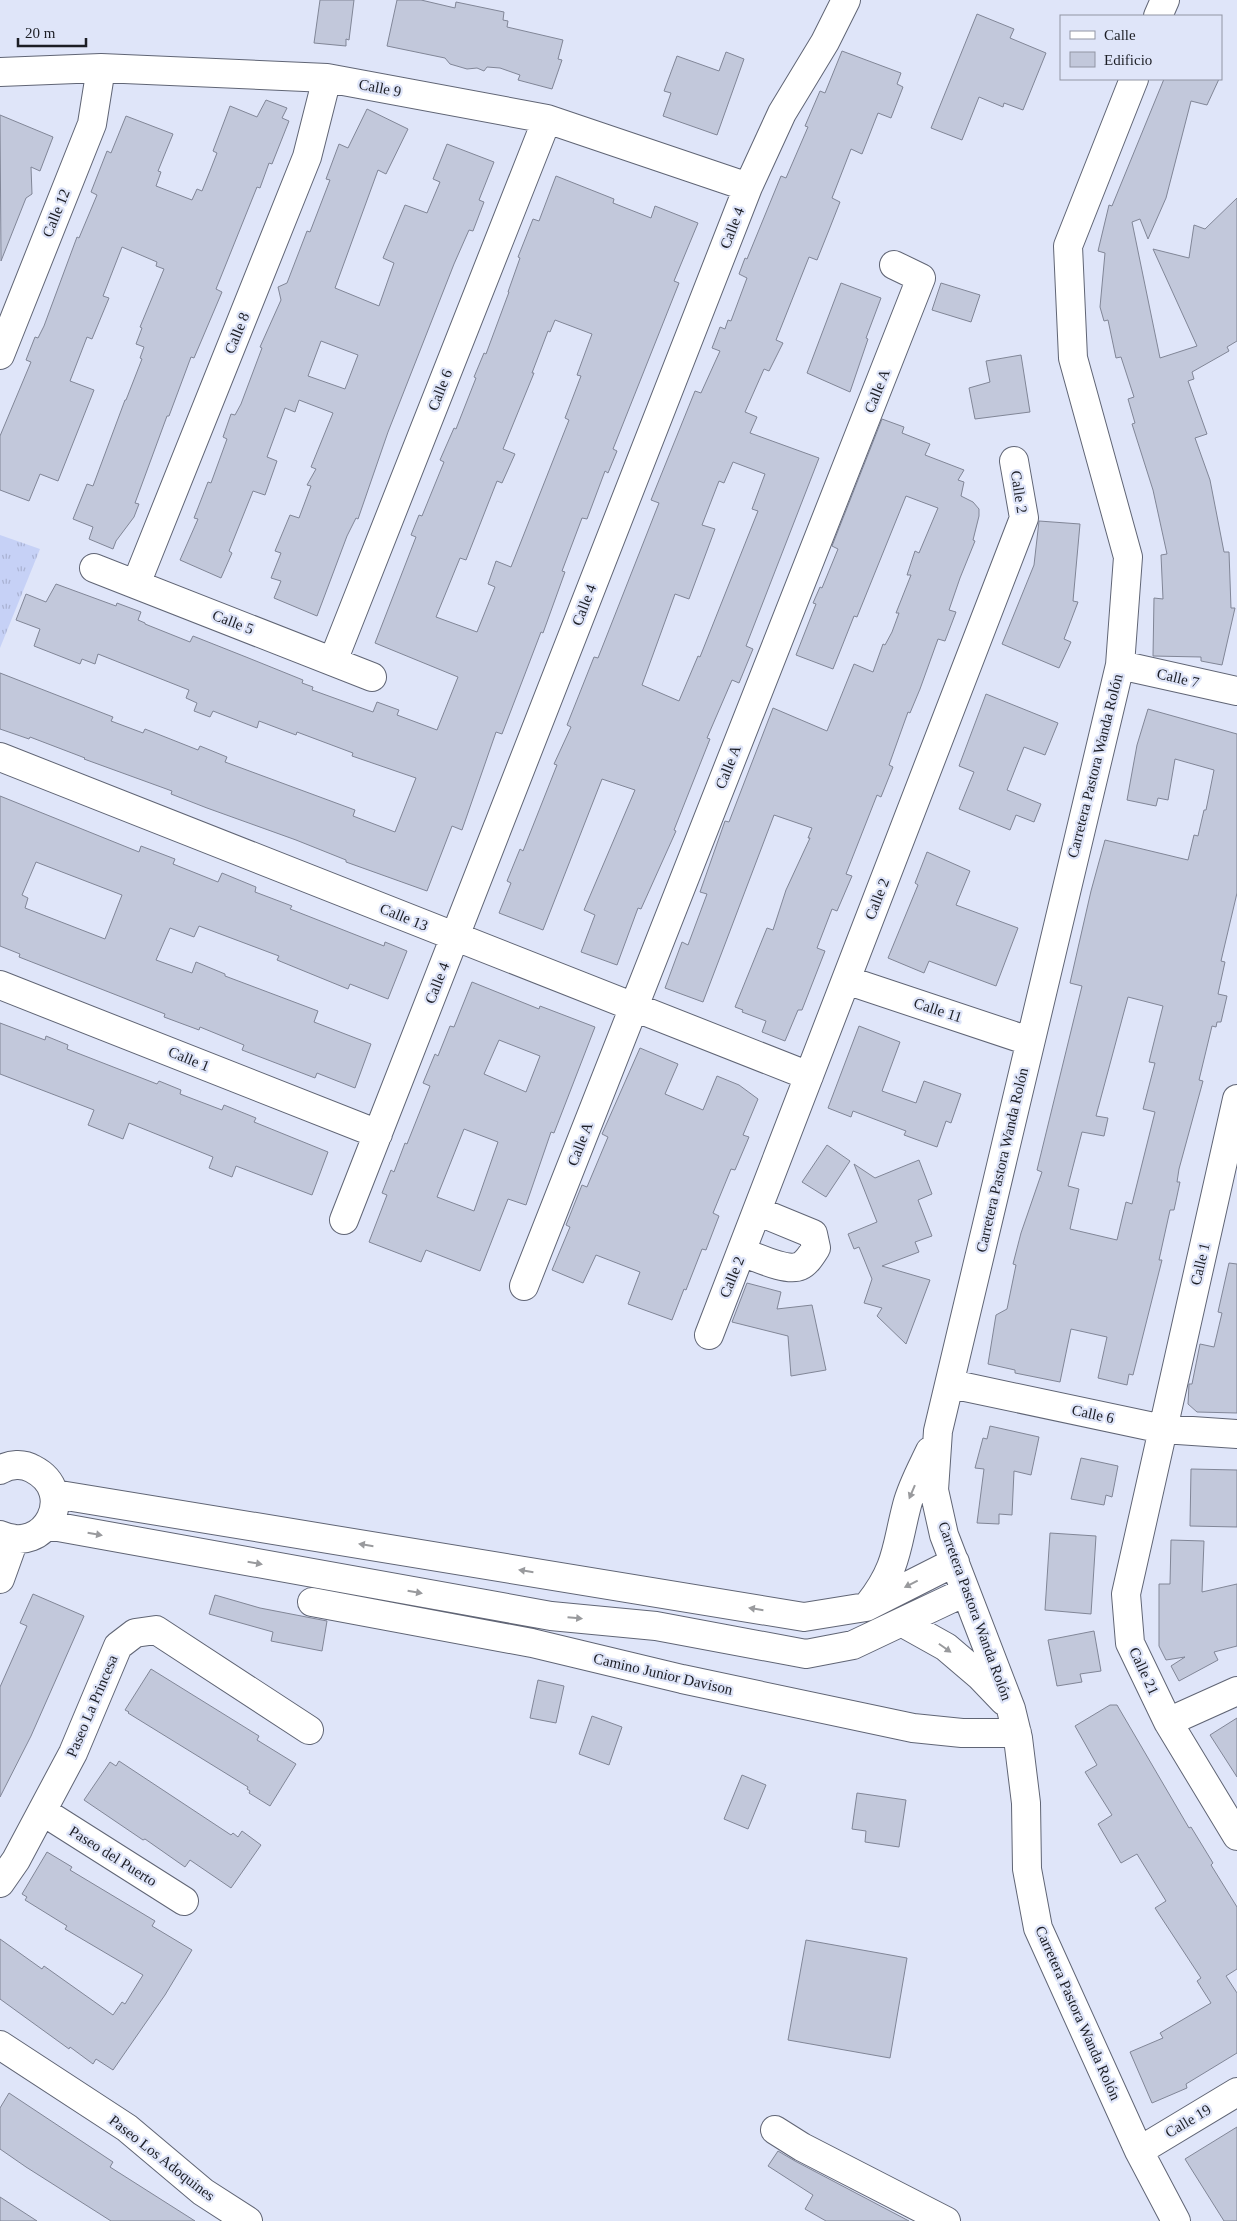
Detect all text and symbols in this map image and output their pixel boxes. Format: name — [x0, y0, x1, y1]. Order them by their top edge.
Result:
scale bar — [18, 15, 85, 47]
legend — [1060, 15, 1222, 80]
text: 20 m — [25, 25, 56, 41]
text: Calle — [1104, 27, 1136, 43]
text: Edificio — [1104, 52, 1152, 68]
street label: Calle 9 — [357, 76, 403, 100]
street label: Calle 12 — [39, 187, 73, 239]
street label: Calle 4 — [717, 205, 747, 251]
street label: Calle 8 — [222, 310, 252, 356]
street label: Calle 6 — [425, 367, 455, 413]
street label: Calle A — [861, 367, 893, 415]
street label: Calle 2 — [1008, 470, 1030, 514]
street label: Calle 4 — [569, 582, 599, 628]
street label: Calle 5 — [210, 607, 256, 637]
street label: Calle 7 — [1155, 665, 1201, 691]
street label: Carretera Pastora Wanda Rolón — [1064, 672, 1126, 860]
street label: Calle A — [712, 743, 744, 791]
street label: Calle 2 — [862, 876, 892, 922]
street label: Calle 13 — [378, 900, 430, 934]
street label: Calle 4 — [422, 960, 452, 1006]
street label: Calle 11 — [912, 995, 964, 1025]
street label: Calle 1 — [166, 1044, 212, 1074]
street label: Carretera Pastora Wanda Rolón — [973, 1066, 1031, 1254]
street label: Calle A — [564, 1120, 596, 1168]
street label: Calle 1 — [1187, 1241, 1213, 1287]
street label: Calle 2 — [717, 1254, 747, 1300]
street label: Calle 6 — [1070, 1402, 1116, 1426]
one-way arrow — [908, 1485, 916, 1499]
street label: Carretera Pastora Wanda Rolón — [935, 1520, 1015, 1703]
one-way arrow — [88, 1530, 104, 1538]
one-way arrow — [358, 1541, 374, 1549]
one-way arrow — [248, 1559, 264, 1567]
one-way arrow — [518, 1567, 534, 1575]
one-way arrow — [904, 1580, 919, 1588]
one-way arrow — [408, 1588, 424, 1596]
one-way arrow — [747, 1604, 763, 1612]
one-way arrow — [568, 1615, 584, 1623]
one-way arrow — [938, 1643, 952, 1653]
street label: Calle 21 — [1126, 1645, 1162, 1697]
street label: Camino Junior Davison — [592, 1650, 735, 1698]
street label: Paseo La Princesa — [63, 1652, 121, 1759]
street label: Paseo del Puerto — [66, 1823, 160, 1889]
street label: Carretera Pastora Wanda Rolón — [1032, 1923, 1124, 2103]
street label: Calle 19 — [1162, 2101, 1214, 2141]
street label: Paseo Los Adoquines — [106, 2112, 218, 2204]

